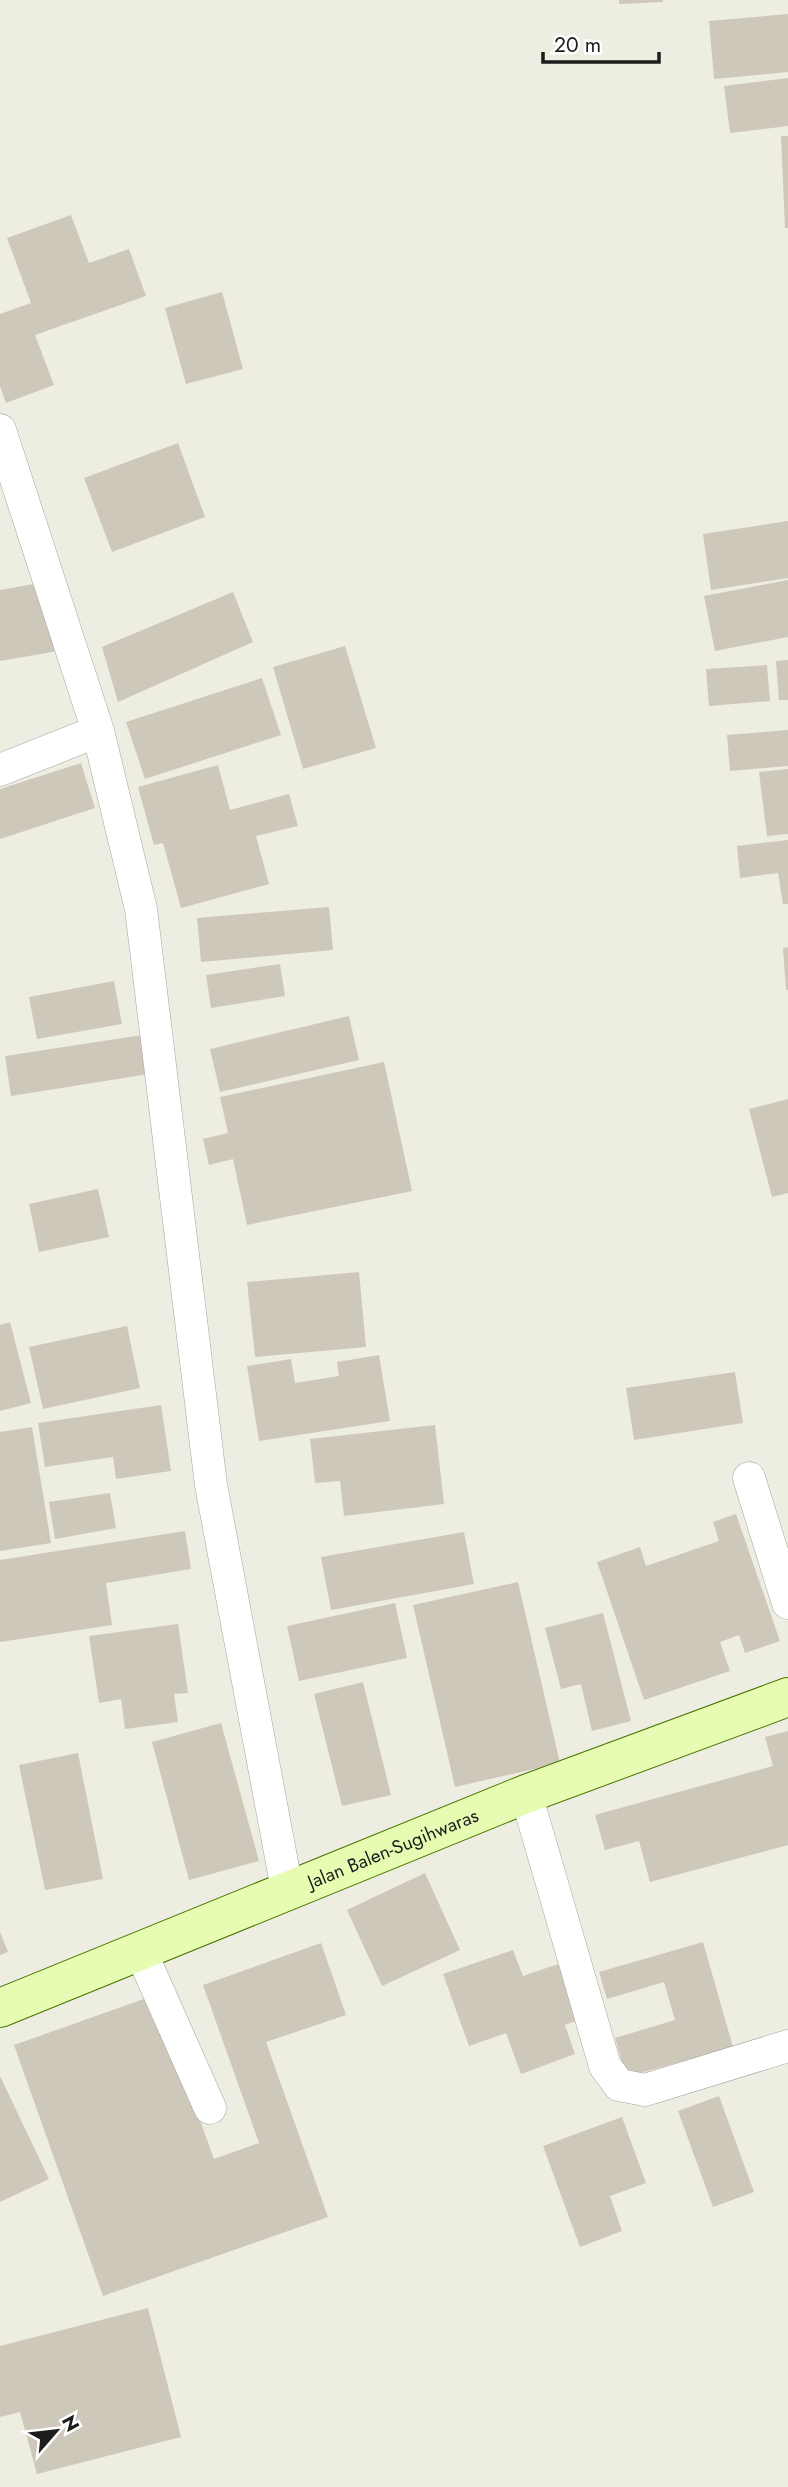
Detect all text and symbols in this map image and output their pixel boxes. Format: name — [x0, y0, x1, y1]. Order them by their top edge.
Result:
scale bar — [543, 21, 658, 65]
text: 20 m — [554, 30, 601, 60]
street label: Jalan Balen-Sugihwaras — [301, 1802, 483, 1897]
north arrow — [21, 2396, 91, 2466]
text: N — [55, 2410, 86, 2436]

